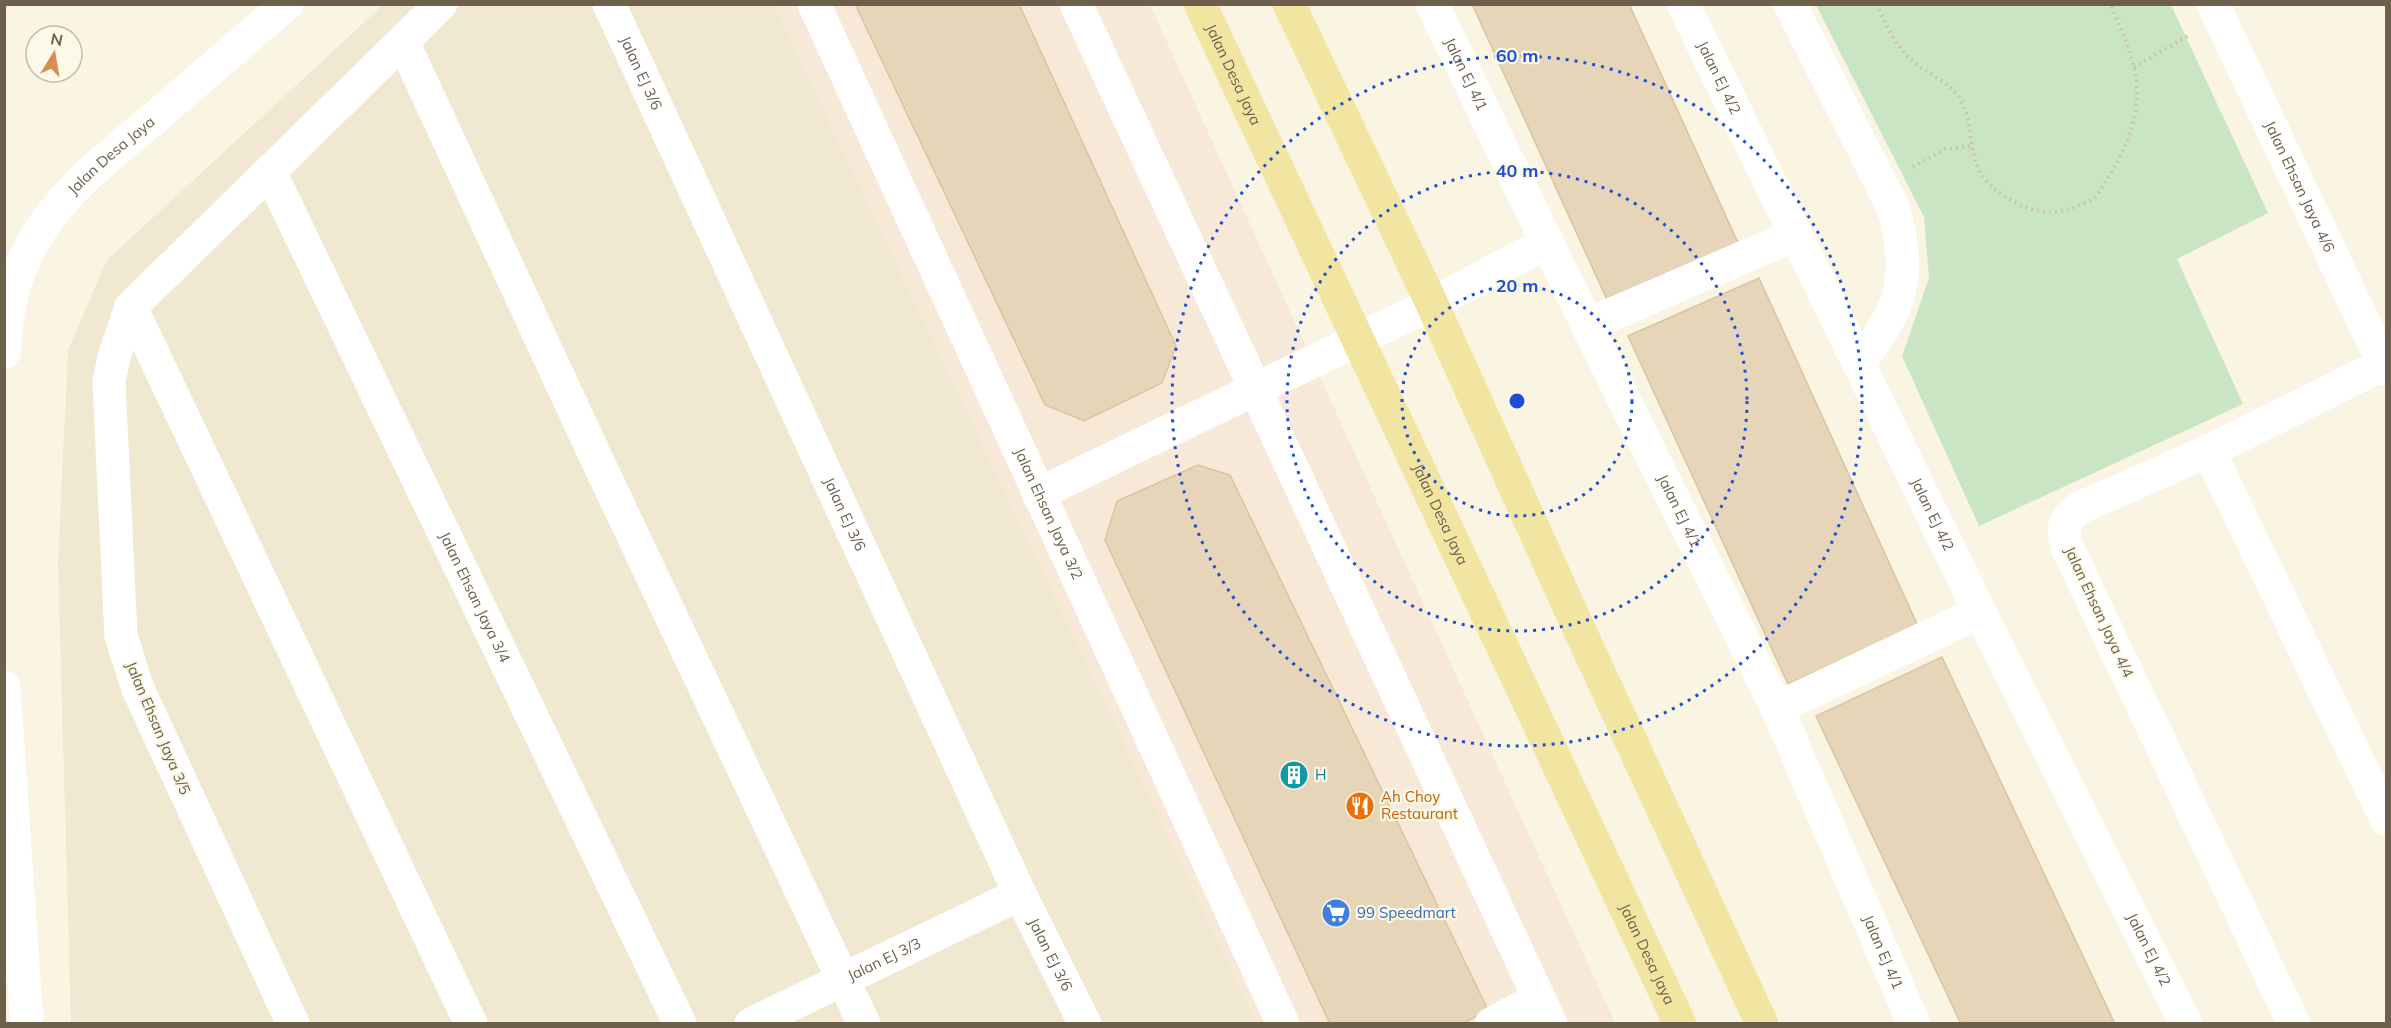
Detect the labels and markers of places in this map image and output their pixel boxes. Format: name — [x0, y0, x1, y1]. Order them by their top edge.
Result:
centre of rings — [1507, 391, 1527, 411]
building icon: H — [1278, 759, 1310, 791]
place label: H — [1315, 765, 1327, 784]
place label: Ah Choy Restaurant — [1381, 787, 1458, 823]
restaurant icon: Ah Choy Restaurant — [1344, 790, 1376, 822]
supermarket icon: 99 Speedmart — [1320, 897, 1352, 929]
place label: 99 Speedmart — [1357, 903, 1456, 922]

